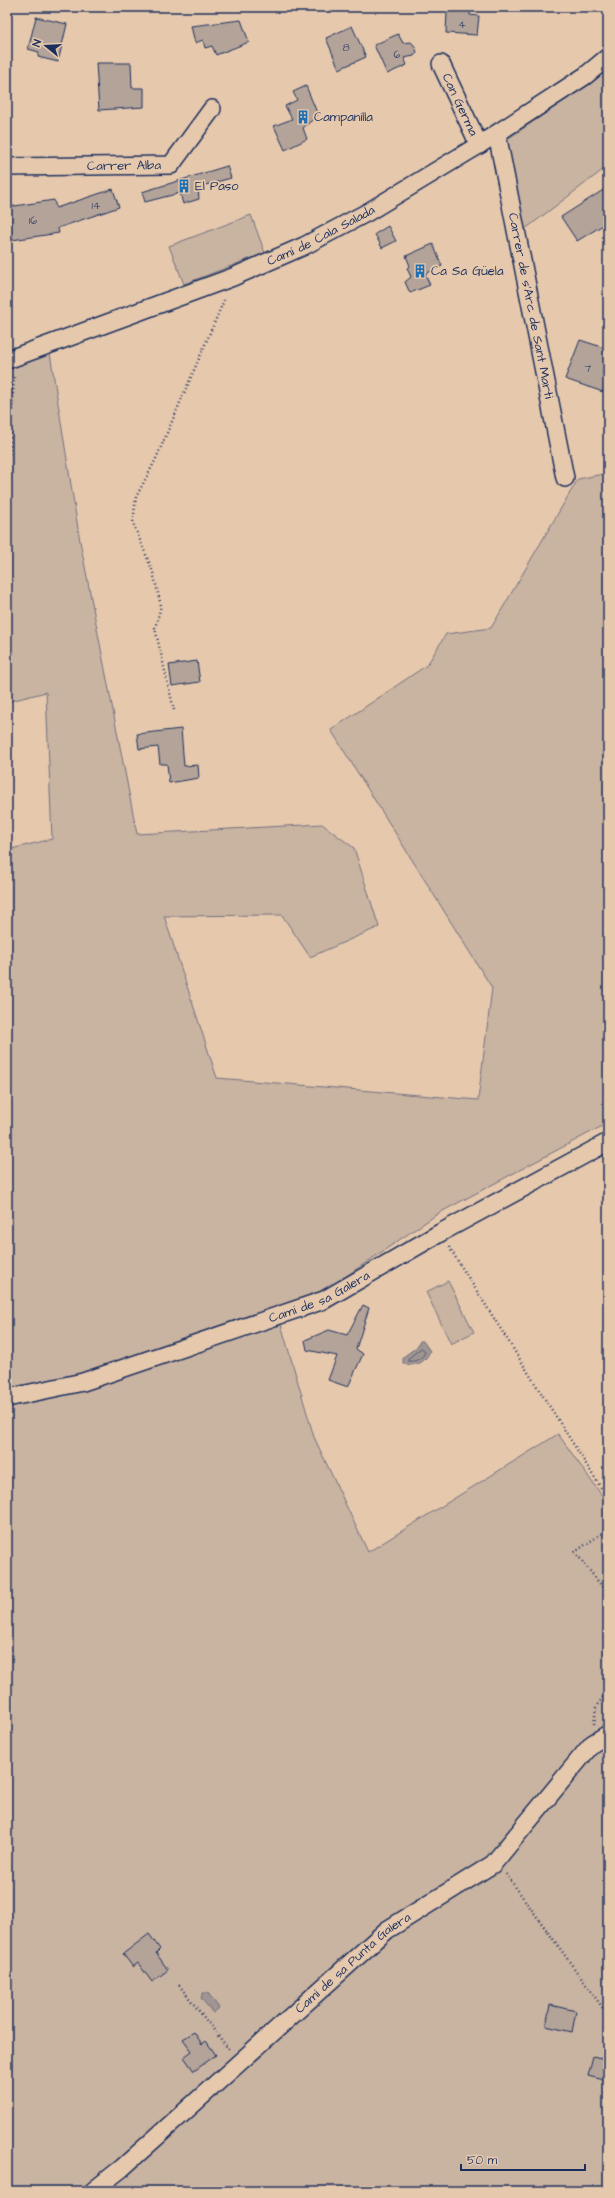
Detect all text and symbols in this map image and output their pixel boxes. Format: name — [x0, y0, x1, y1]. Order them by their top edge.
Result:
house number: 4 — [458, 17, 466, 32]
north arrow — [26, 26, 66, 66]
text: N — [29, 37, 45, 49]
house number: 8 — [342, 40, 350, 55]
house number: 6 — [394, 47, 401, 62]
street label: Can Germa — [438, 70, 483, 139]
place label: Campanilla — [314, 108, 373, 126]
building icon: Campanilla — [295, 109, 311, 125]
street label: Carrer Alba — [87, 156, 161, 175]
place label: El Paso — [195, 177, 239, 195]
building icon: El Paso — [176, 178, 192, 194]
house number: 14 — [92, 198, 101, 213]
street label: Camí de Cala Salada — [264, 201, 379, 270]
street label: Carrer de s'Arc de Sant Marti — [504, 211, 558, 400]
house number: 16 — [29, 213, 37, 228]
place label: Ca Sa Güela — [431, 262, 504, 280]
building icon: Ca Sa Güela — [412, 263, 428, 279]
house number: 7 — [585, 361, 592, 376]
street label: Camí de sa Galera — [266, 1266, 373, 1327]
street label: Camí de sa Punta Galera — [291, 1908, 415, 2018]
scale bar — [461, 2146, 585, 2172]
text: 50 m — [467, 2152, 498, 2169]

